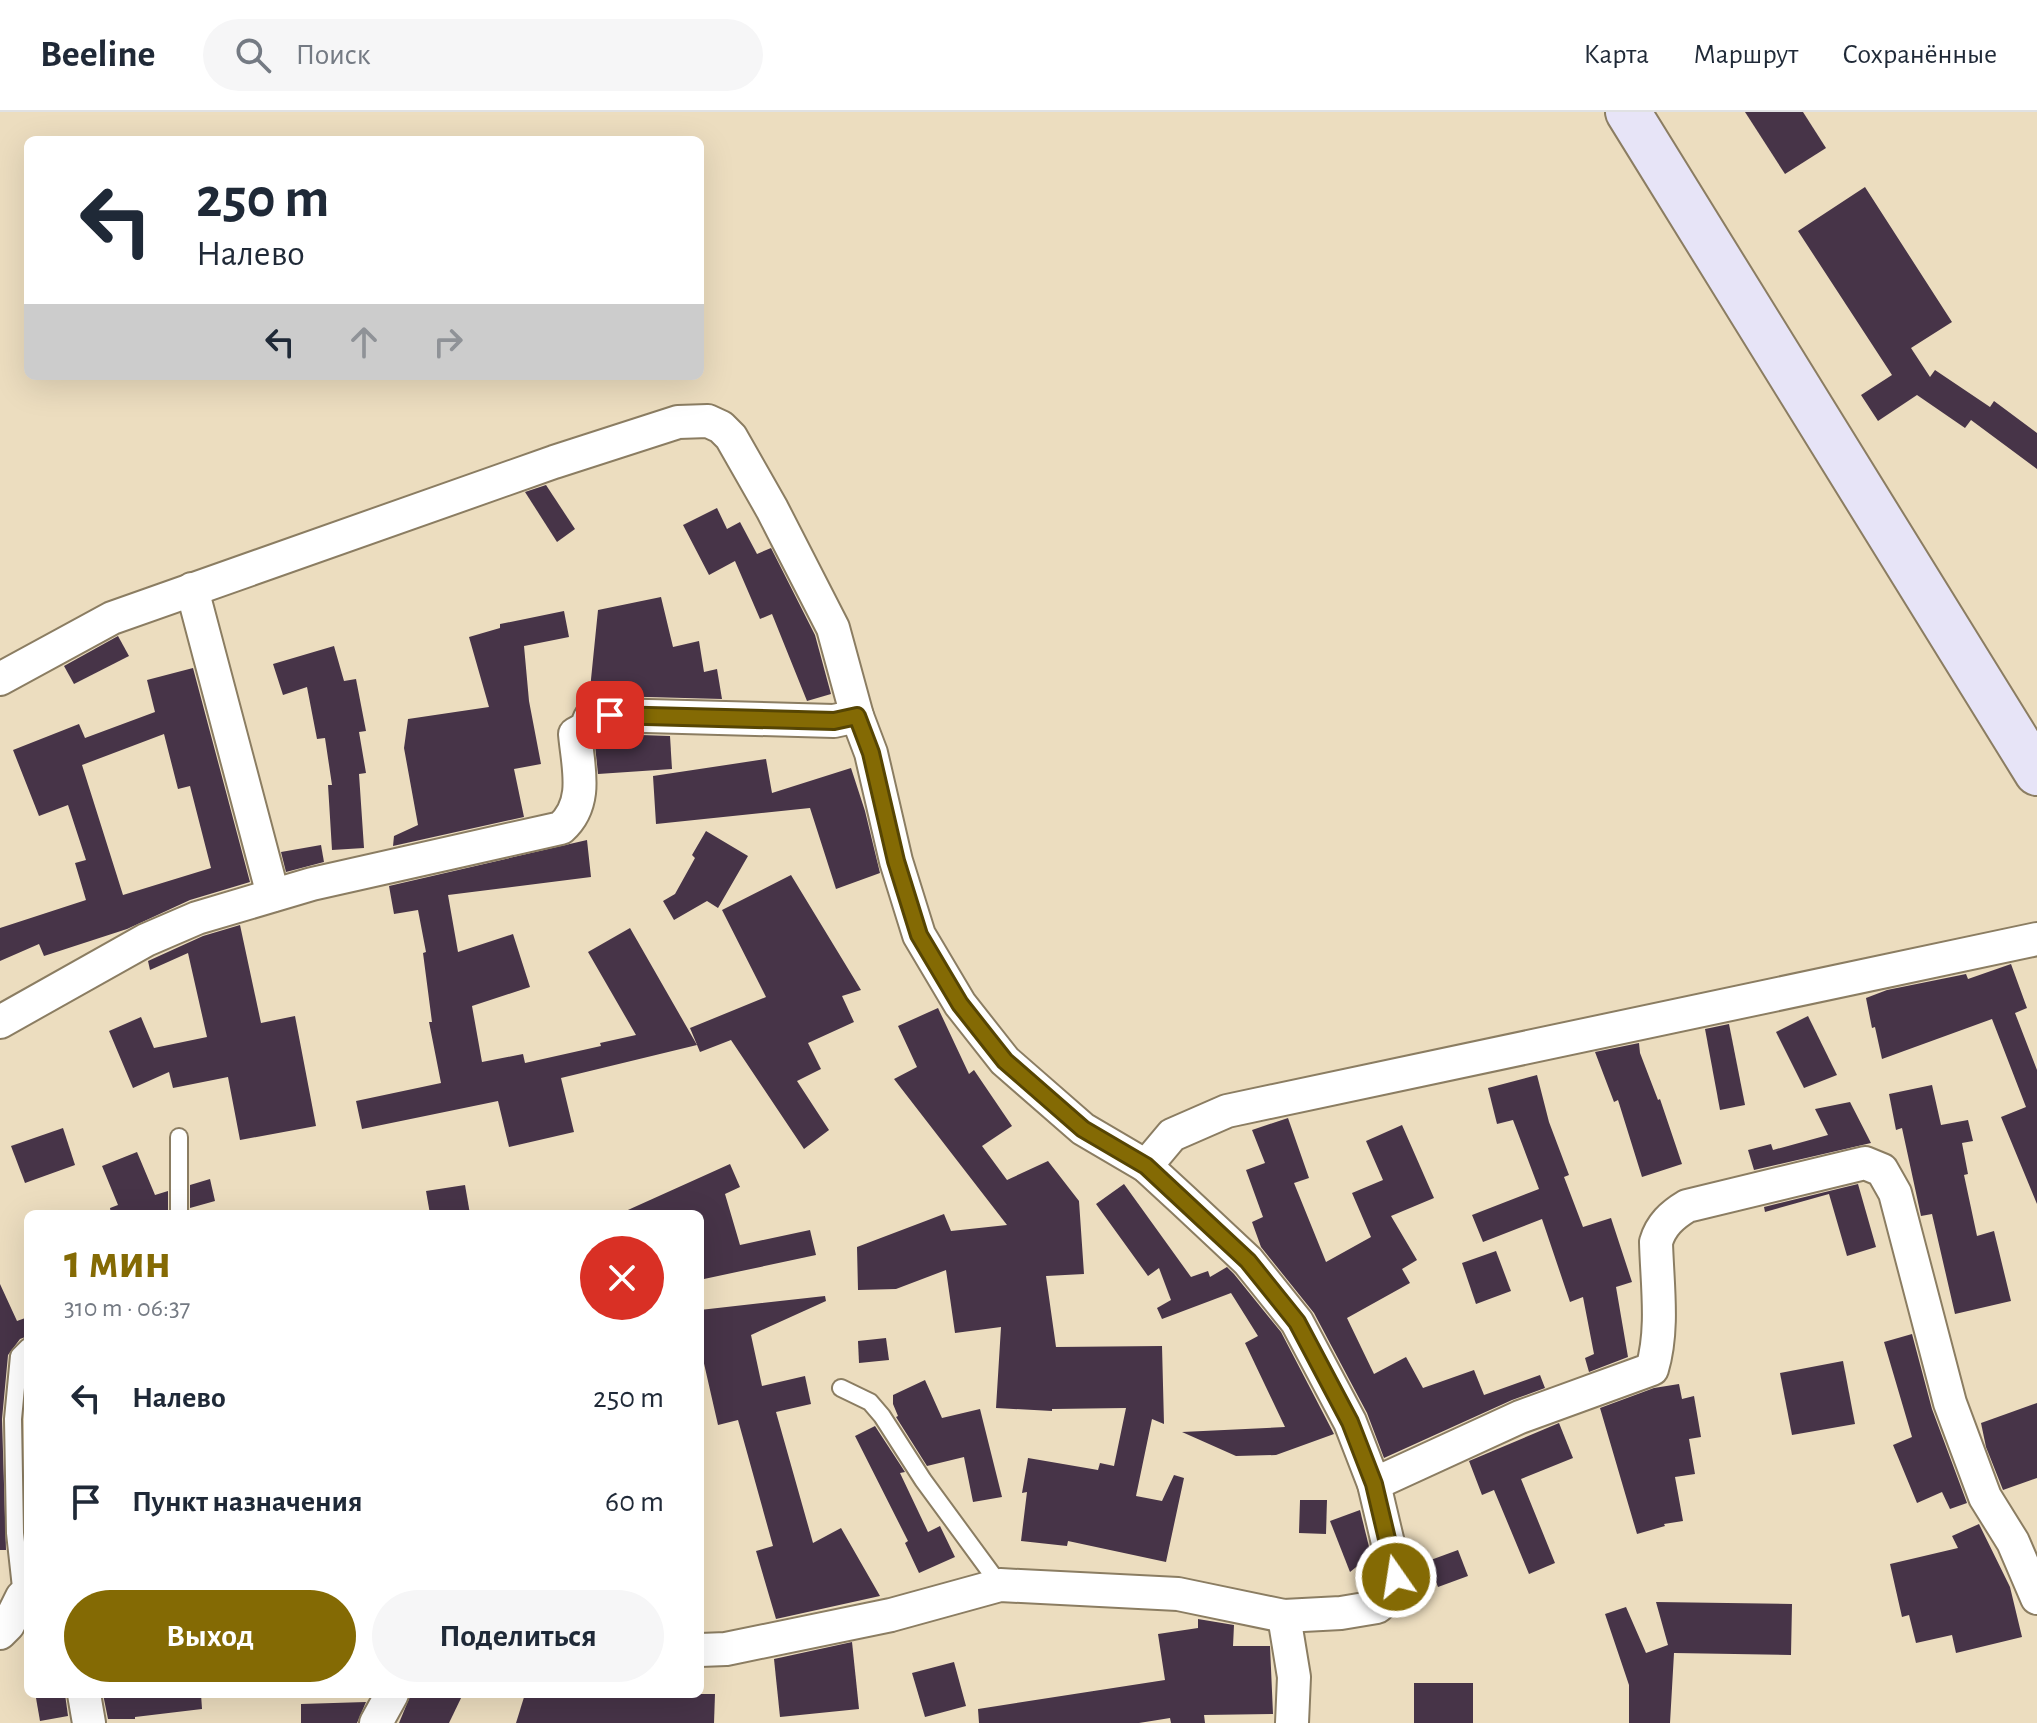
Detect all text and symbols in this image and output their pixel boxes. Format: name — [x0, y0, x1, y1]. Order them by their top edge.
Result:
search box — [203, 19, 763, 91]
icon: search — [231, 33, 275, 77]
text: Beeline — [40, 36, 155, 74]
text: Поиск — [295, 40, 370, 70]
text: Карта — [1583, 41, 1649, 69]
text: Маршрут — [1693, 41, 1798, 69]
text: Сохранённые — [1842, 41, 1997, 69]
icon: left — [64, 168, 168, 272]
text: 250 m — [196, 171, 329, 227]
text: Налево — [196, 236, 305, 272]
icon: left — [258, 320, 302, 364]
icon: ahead — [342, 320, 386, 364]
icon: right — [426, 320, 470, 364]
pin — [576, 681, 644, 749]
icon: arrive — [588, 693, 632, 737]
button: close — [580, 1236, 664, 1320]
text: 1 мин — [64, 1239, 171, 1287]
text: 310 m · 06:37 — [64, 1295, 190, 1321]
icon: left — [64, 1376, 108, 1420]
text: Налево — [132, 1383, 226, 1413]
text: 250 m — [593, 1383, 664, 1413]
icon: arrive — [64, 1480, 108, 1524]
text: Пункт назначения — [132, 1487, 363, 1517]
text: 60 m — [605, 1487, 664, 1517]
position arrow — [1354, 1535, 1438, 1619]
button: Выход — [64, 1590, 356, 1682]
button: Поделиться — [372, 1590, 664, 1682]

